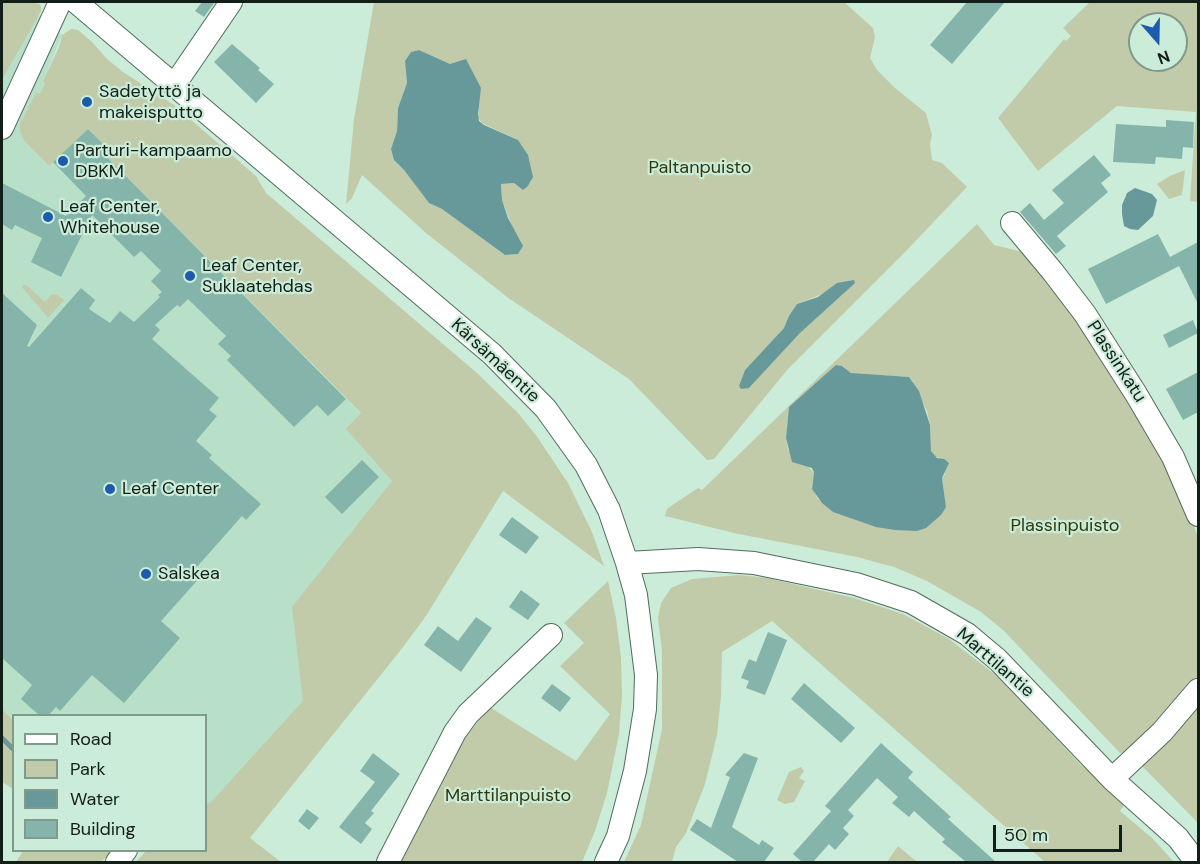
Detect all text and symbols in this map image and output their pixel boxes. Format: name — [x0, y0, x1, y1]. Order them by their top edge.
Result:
north arrow — [1128, 12, 1188, 72]
text: N — [1155, 46, 1173, 69]
place label: Sadetyttö ja makeisputto — [99, 81, 203, 124]
marker: Sadetyttö ja makeisputto — [80, 95, 94, 109]
place label: Parturi-kampaamo DBKM — [75, 140, 232, 182]
marker: Parturi-kampaamo DBKM — [56, 154, 70, 168]
park label: Paltanpuisto — [648, 157, 752, 179]
place label: Leaf Center, Whitehouse — [60, 196, 160, 238]
marker: Leaf Center, Whitehouse — [41, 210, 55, 224]
place label: Leaf Center, Suklaatehdas — [202, 255, 313, 298]
marker: Leaf Center, Suklaatehdas — [183, 269, 197, 283]
street label: Kärsämäentie — [446, 314, 544, 408]
street label: Plassinkatu — [1082, 317, 1150, 407]
place label: Leaf Center — [122, 478, 219, 500]
marker: Leaf Center — [103, 482, 117, 496]
park label: Plassinpuisto — [1011, 515, 1119, 537]
place label: Salskea — [158, 563, 220, 585]
marker: Salskea — [139, 567, 153, 581]
street label: Marttilantie — [952, 623, 1038, 703]
legend — [12, 714, 207, 852]
text: Road — [70, 727, 112, 751]
text: Park — [70, 757, 106, 781]
park label: Marttilanpuisto — [445, 785, 571, 807]
text: Water — [70, 787, 120, 811]
scale bar — [996, 813, 1125, 851]
text: Building — [70, 817, 135, 841]
text: 50 m — [1004, 823, 1048, 847]

